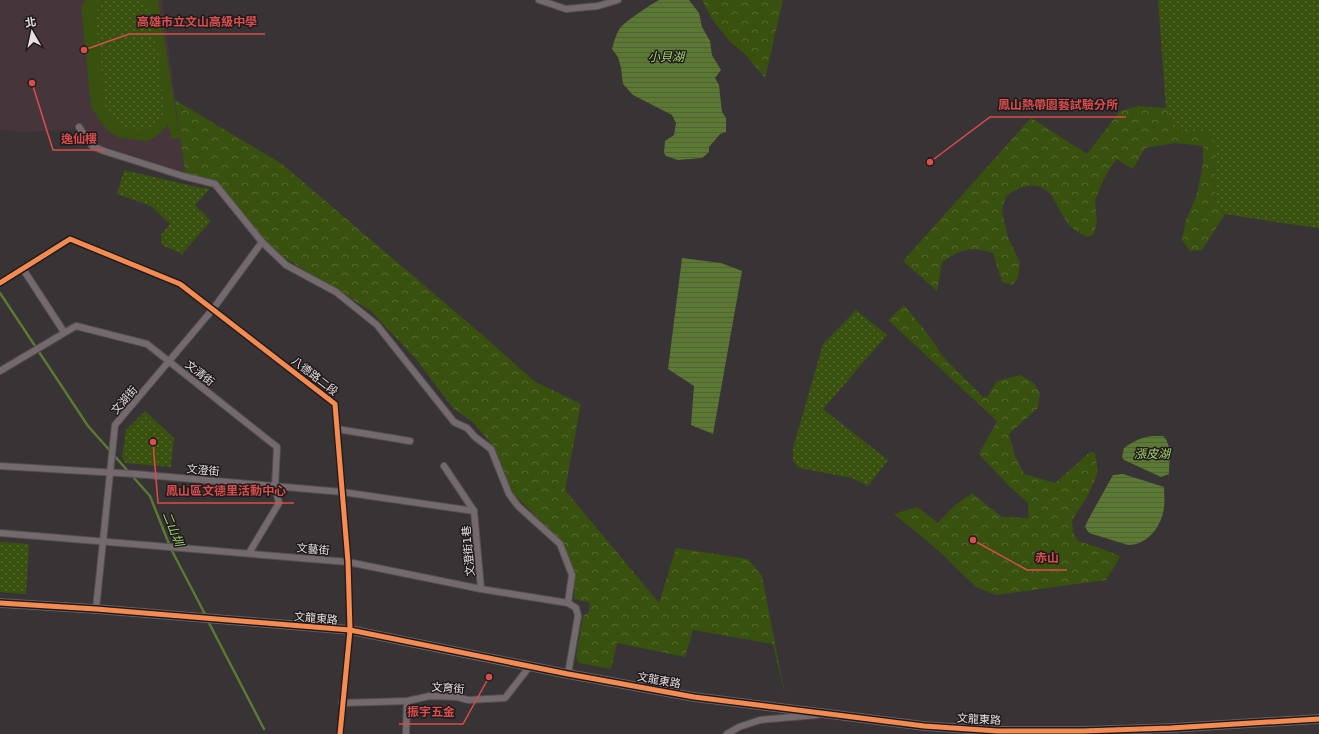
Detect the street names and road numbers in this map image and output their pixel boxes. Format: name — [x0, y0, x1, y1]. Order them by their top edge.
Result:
street label: 八德路二段 — [289, 354, 340, 398]
street label: 文清街 — [183, 358, 217, 389]
street label: 文湖街 — [109, 384, 140, 417]
street label: 文澄街 — [186, 463, 220, 478]
street label: 文澄街1巷 — [460, 525, 477, 577]
street label: 文藝街 — [296, 542, 330, 557]
street label: 文龍東路 — [293, 610, 338, 627]
street label: 文龍東路 — [636, 670, 682, 691]
street label: 文育街 — [431, 681, 465, 696]
street label: 文龍東路 — [957, 712, 1001, 727]

